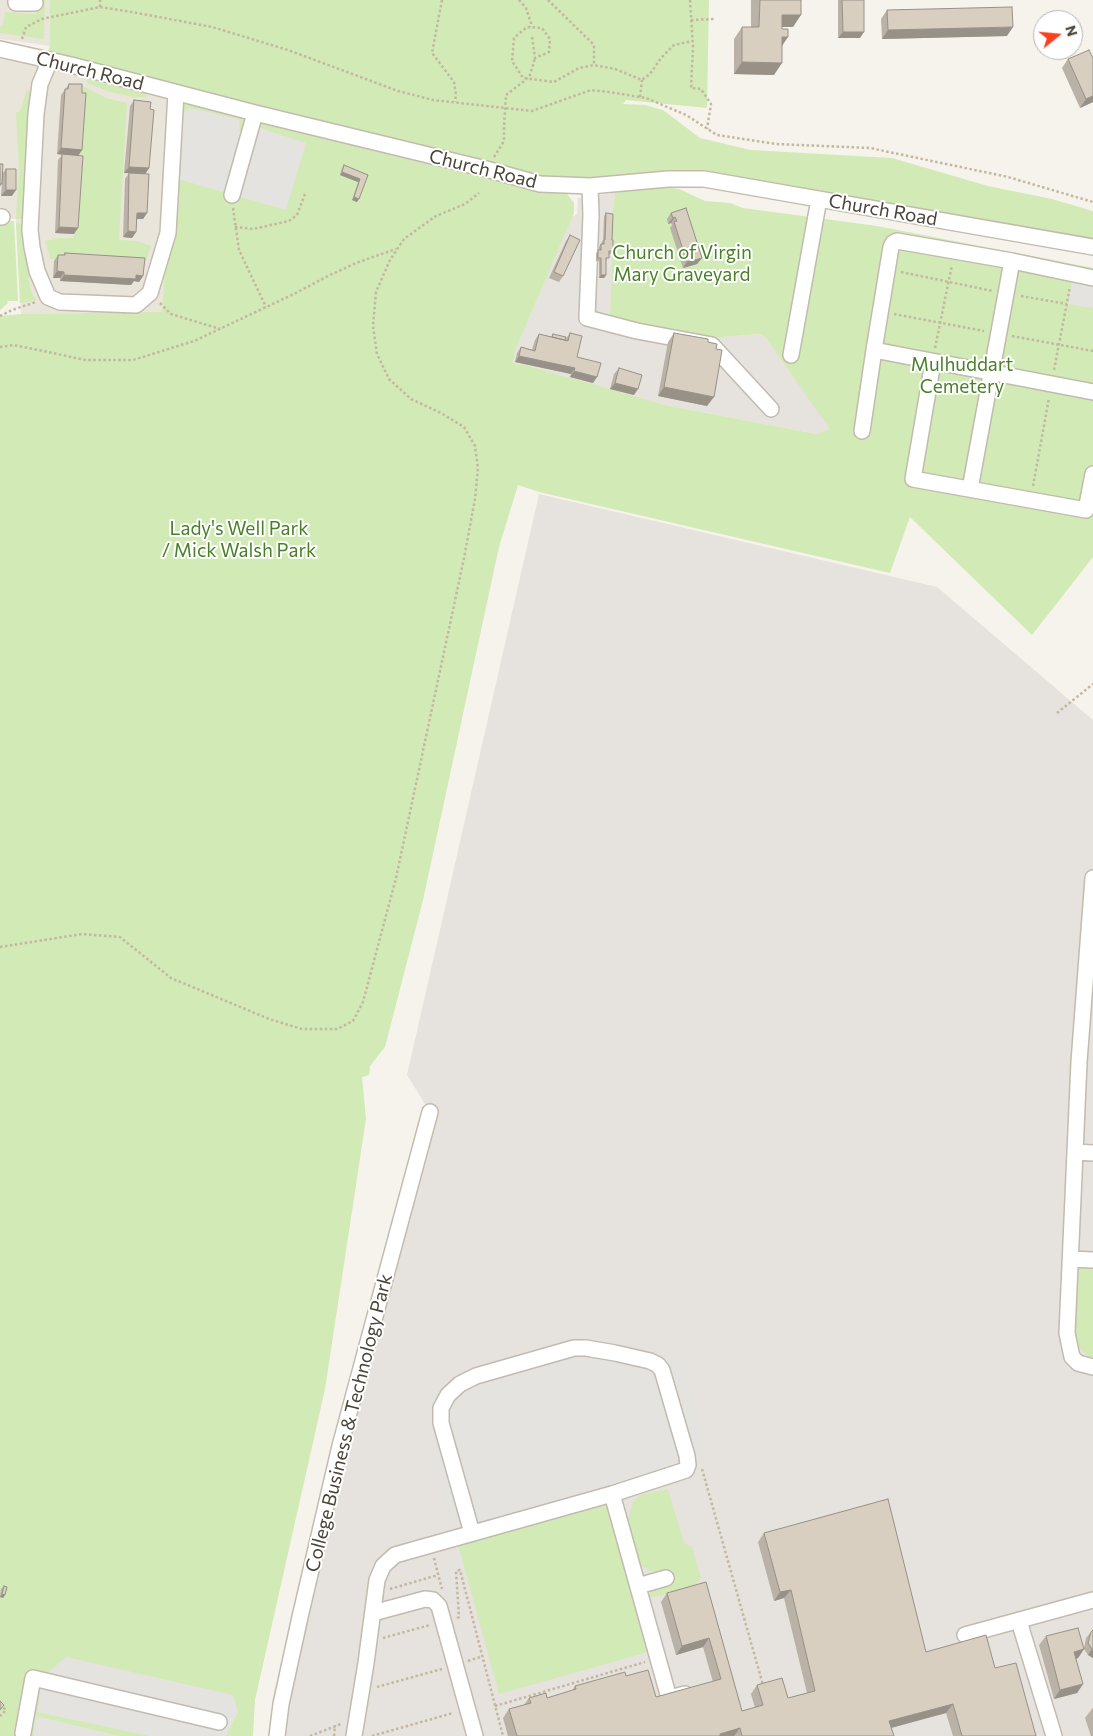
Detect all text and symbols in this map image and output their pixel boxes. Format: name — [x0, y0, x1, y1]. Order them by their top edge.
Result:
north arrow — [1033, 10, 1083, 60]
text: N — [1062, 23, 1082, 38]
street label: Church Road — [34, 47, 146, 95]
street label: Church Road — [427, 145, 539, 193]
street label: Church Road — [827, 189, 939, 231]
park label: Church of Virgin Mary Graveyard — [612, 242, 752, 286]
park label: Mulhuddart Cemetery — [911, 354, 1013, 398]
park label: Lady's Well Park / Mick Walsh Park — [162, 518, 316, 562]
street label: College Business & Technology Park — [301, 1272, 397, 1574]

